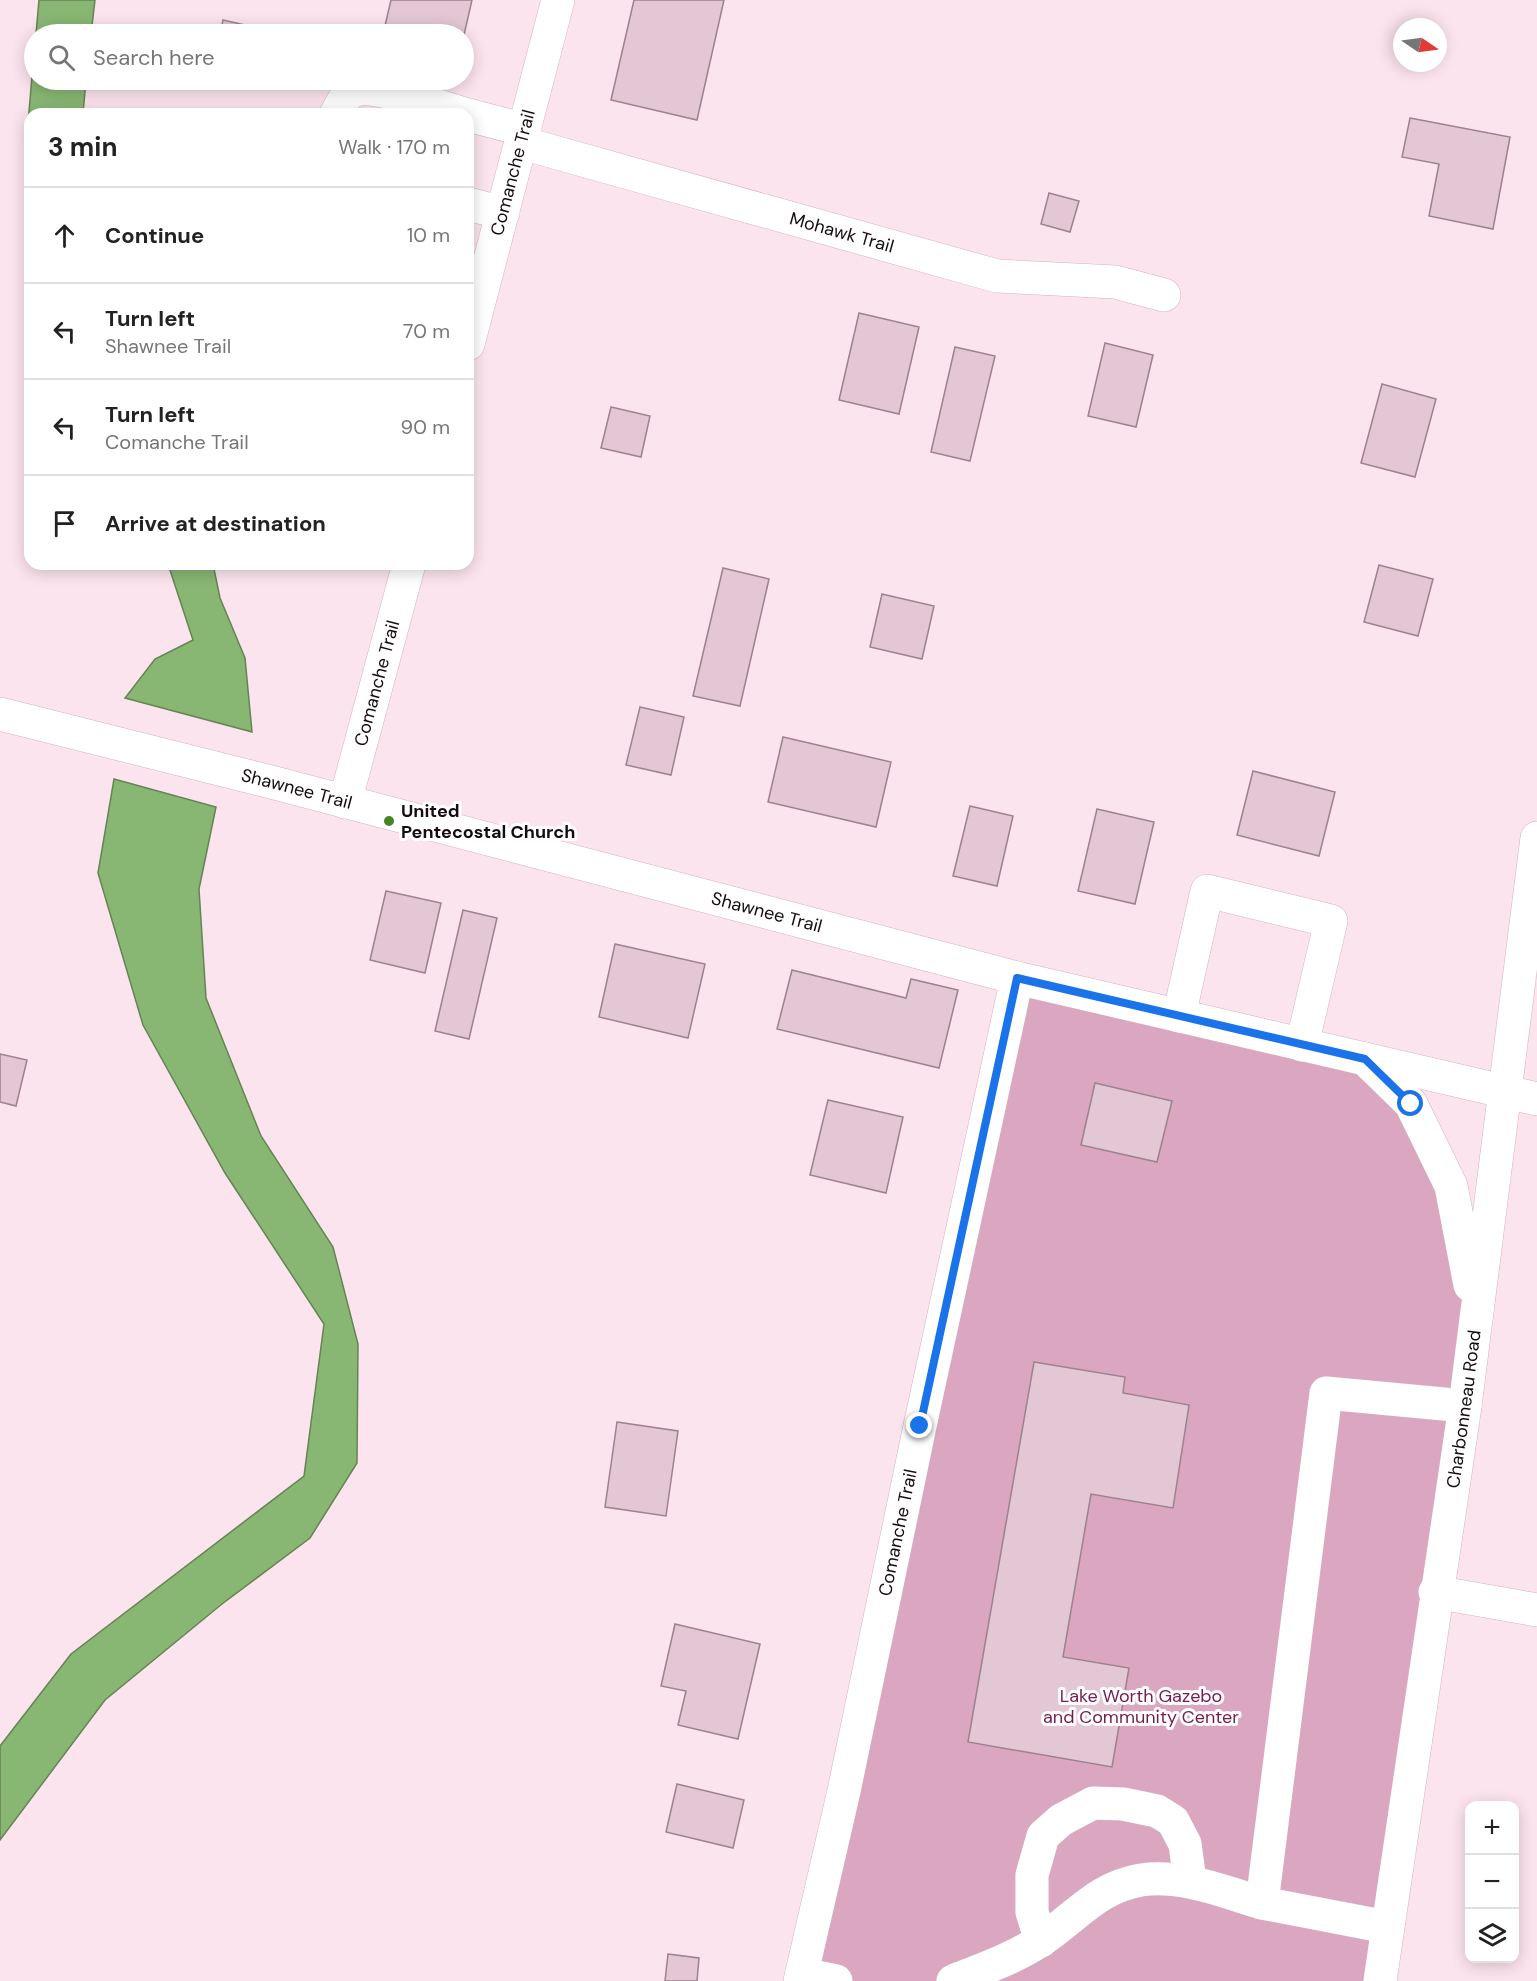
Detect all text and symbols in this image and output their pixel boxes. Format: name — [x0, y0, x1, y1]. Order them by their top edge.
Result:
north arrow — [1393, 18, 1447, 72]
search box — [24, 24, 474, 90]
icon: search — [45, 41, 78, 74]
text: Search here — [93, 43, 214, 72]
street label: Comanche Trail — [485, 107, 541, 238]
text: 3 min — [48, 130, 117, 164]
text: Walk · 170 m — [338, 134, 450, 160]
street label: Mohawk Trail — [787, 206, 897, 259]
icon: ahead — [48, 219, 81, 252]
text: Continue — [105, 221, 204, 250]
text: 10 m — [407, 222, 450, 248]
text: Turn left — [105, 304, 195, 333]
icon: left — [48, 315, 81, 348]
text: 70 m — [403, 318, 450, 344]
text: Shawnee Trail — [105, 333, 231, 359]
text: Turn left — [105, 400, 195, 429]
icon: left — [48, 411, 81, 444]
text: 90 m — [401, 414, 450, 440]
text: Comanche Trail — [105, 429, 249, 455]
icon: arrive — [48, 507, 81, 540]
text: Arrive at destination — [105, 509, 326, 538]
street label: Comanche Trail — [349, 618, 405, 749]
street label: Shawnee Trail — [239, 763, 355, 815]
place label: United Pentecostal Church — [401, 799, 575, 844]
marker: United Pentecostal Church — [382, 814, 396, 828]
street label: Shawnee Trail — [709, 886, 825, 938]
route start — [1397, 1090, 1423, 1116]
street label: Charbonneau Road — [1441, 1329, 1487, 1490]
route end — [906, 1412, 932, 1438]
street label: Comanche Trail — [873, 1467, 923, 1598]
park label: Lake Worth Gazebo and Community Center — [1043, 1684, 1239, 1729]
map controls — [1465, 1801, 1519, 1963]
button: + — [1465, 1801, 1519, 1855]
button: − — [1465, 1855, 1519, 1909]
button: layers — [1465, 1909, 1519, 1963]

